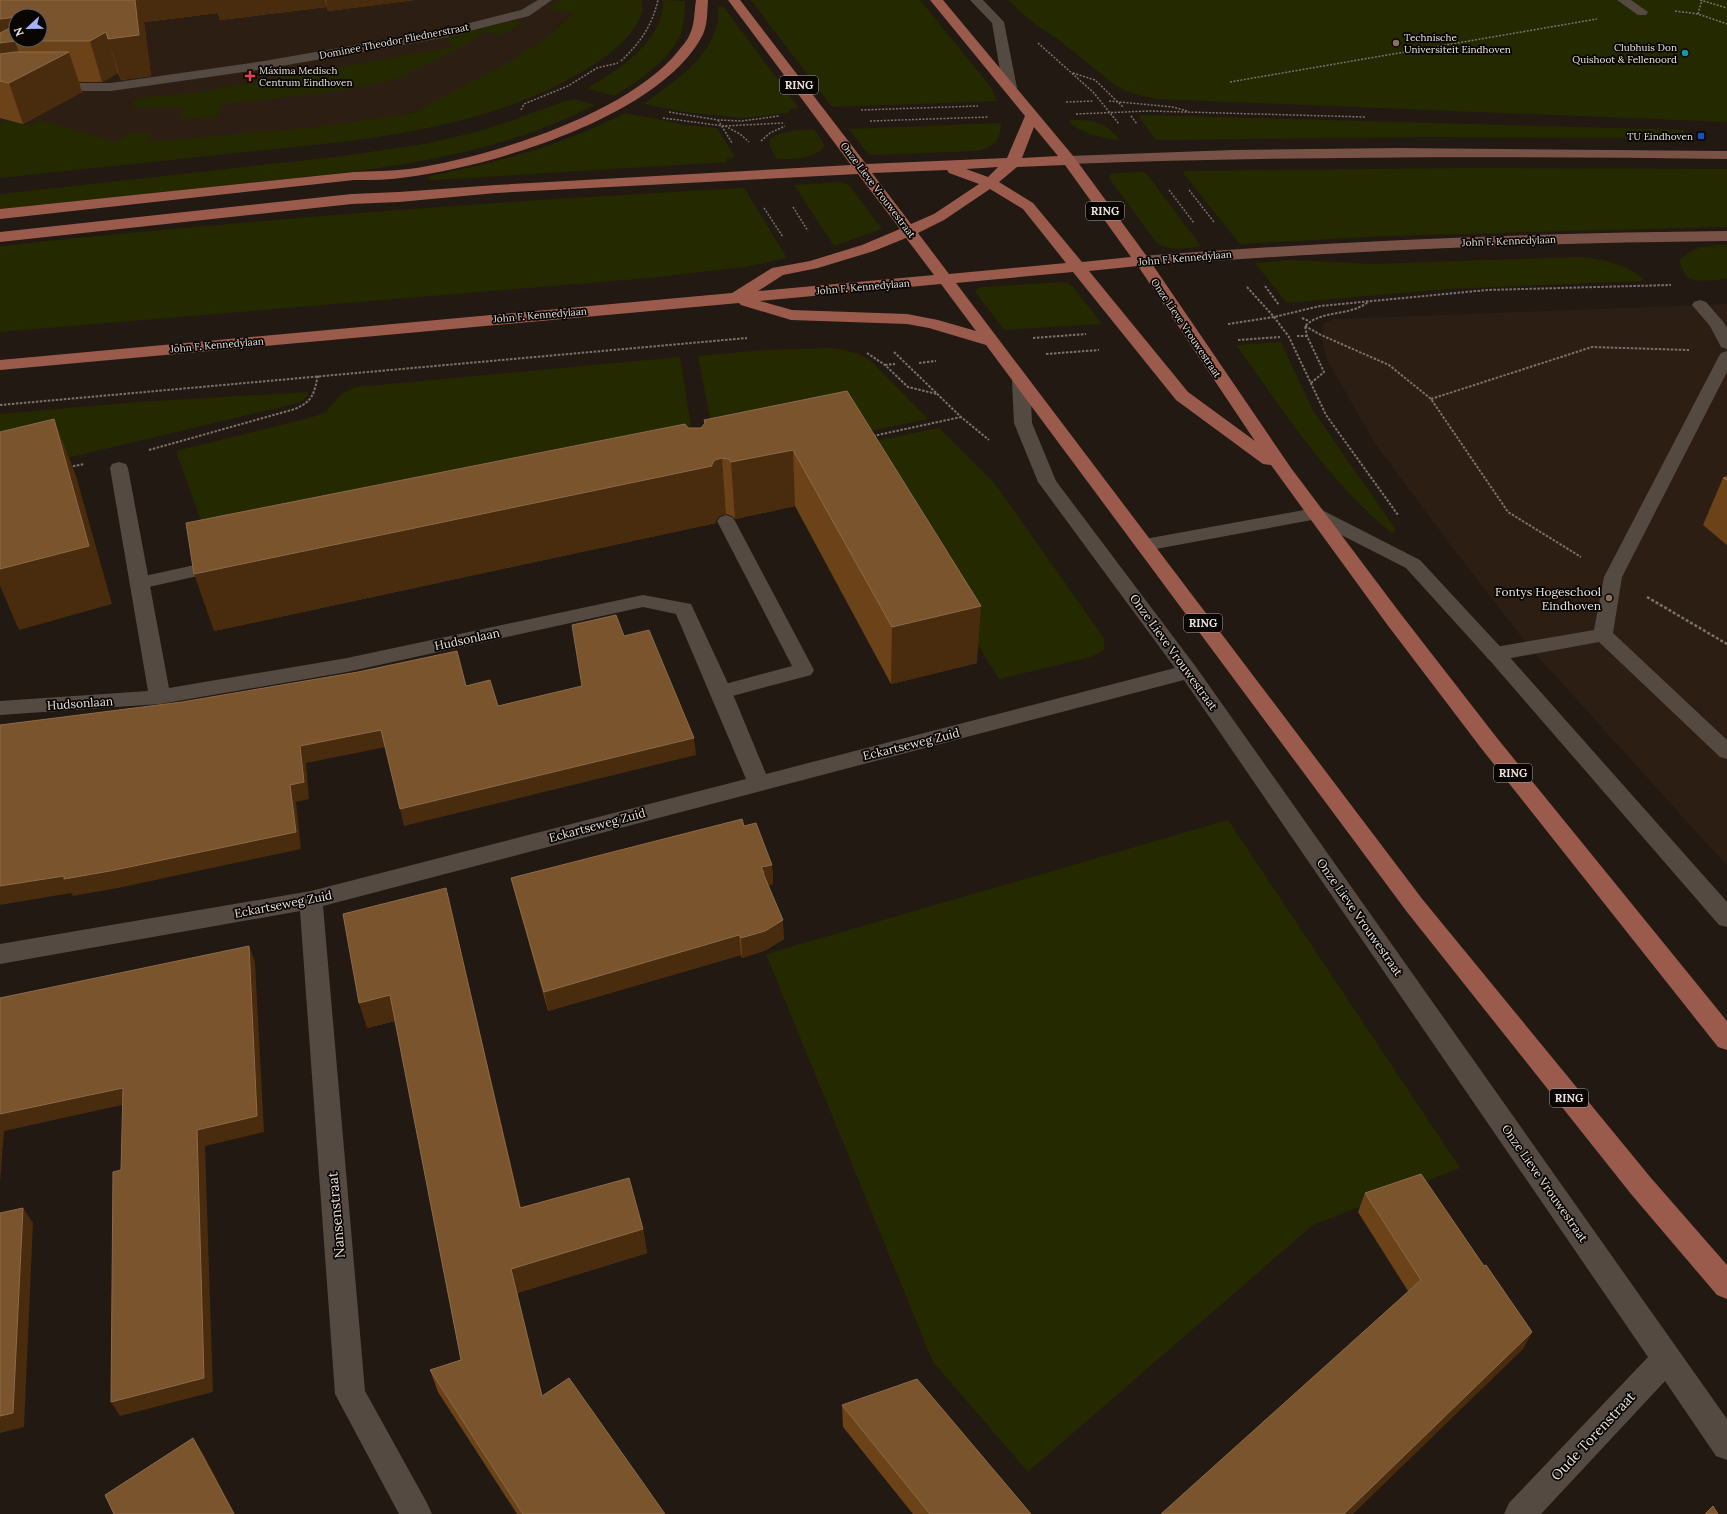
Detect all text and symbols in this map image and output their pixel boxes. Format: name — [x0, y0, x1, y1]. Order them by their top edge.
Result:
north arrow — [8, 8, 48, 48]
street label: Dominee Theodor Fliednerstraat — [318, 20, 470, 62]
text: N — [10, 25, 27, 38]
place label: Technische Universiteit Eindhoven — [1404, 31, 1511, 56]
marker: Technische Universiteit Eindhoven — [1391, 38, 1401, 48]
place label: Clubhuis Don Quishoot & Fellenoord — [1572, 41, 1677, 66]
marker: Clubhuis Don Quishoot & Fellenoord — [1680, 48, 1690, 58]
place label: Máxima Medisch Centrum Eindhoven — [259, 64, 353, 89]
marker: Máxima Medisch Centrum Eindhoven — [244, 70, 256, 82]
road number: RING — [780, 76, 818, 94]
place label: TU Eindhoven — [1627, 130, 1693, 143]
marker: TU Eindhoven — [1696, 131, 1706, 141]
street label: Onze Lieve Vrouwestraat — [838, 139, 918, 241]
road number: RING — [1086, 202, 1124, 220]
street label: John F. Kennedylaan — [1461, 233, 1556, 249]
street label: John F. Kennedylaan — [1137, 247, 1232, 269]
street label: John F. Kennedylaan — [815, 276, 910, 298]
street label: Onze Lieve Vrouwestraat — [1148, 276, 1224, 380]
street label: John F. Kennedylaan — [492, 304, 587, 326]
street label: John F. Kennedylaan — [169, 334, 264, 356]
place label: Fontys Hogeschool Eindhoven — [1495, 584, 1601, 613]
street label: Onze Lieve Vrouwestraat — [1127, 591, 1221, 713]
marker: Fontys Hogeschool Eindhoven — [1604, 593, 1614, 603]
road number: RING — [1184, 614, 1222, 632]
street label: Hudsonlaan — [433, 625, 501, 653]
street label: Hudsonlaan — [46, 693, 114, 713]
street label: Eckartseweg Zuid — [861, 725, 961, 763]
road number: RING — [1494, 764, 1532, 782]
street label: Eckartseweg Zuid — [547, 805, 647, 845]
street label: Onze Lieve Vrouwestraat — [1314, 855, 1407, 979]
street label: Eckartseweg Zuid — [233, 887, 333, 921]
road number: RING — [1550, 1089, 1588, 1107]
street label: Onze Lieve Vrouwestraat — [1499, 1121, 1592, 1245]
street label: Nansenstraat — [323, 1171, 349, 1259]
street label: Oude Torenstraat — [1547, 1387, 1639, 1484]

